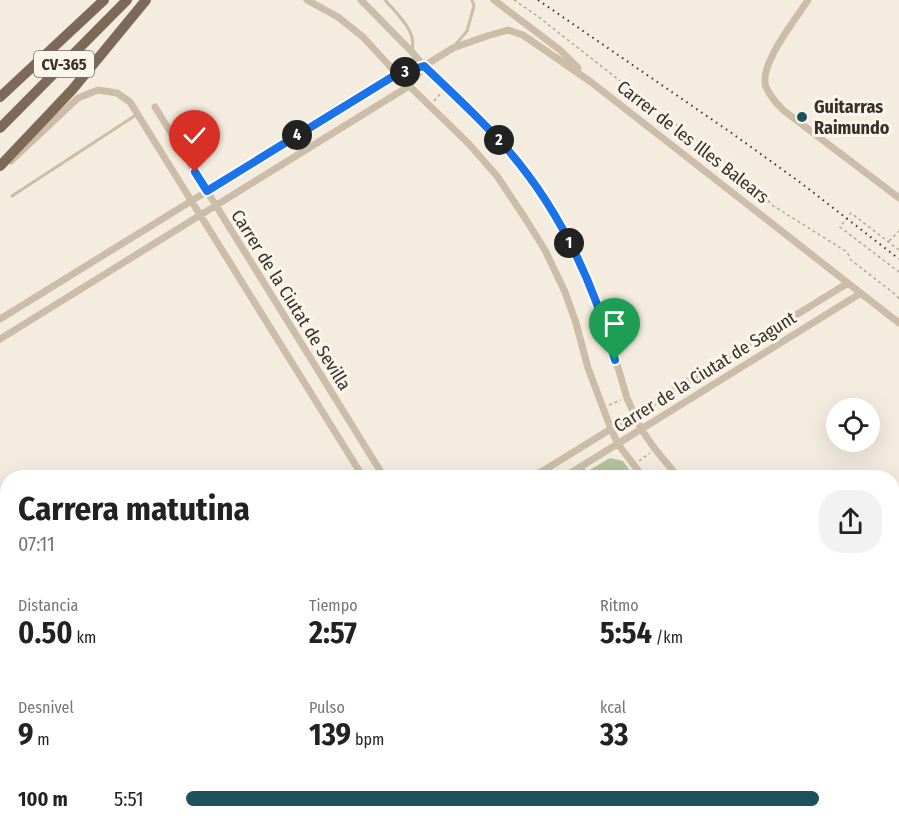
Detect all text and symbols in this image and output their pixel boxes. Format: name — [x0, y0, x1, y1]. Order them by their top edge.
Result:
road number: CV-365 — [34, 51, 94, 77]
pin: 3 — [390, 57, 420, 87]
text: 3 — [401, 62, 409, 81]
street label: Carrer de les Illes Balears — [613, 76, 774, 208]
place label: Guitarras Raimundo — [814, 96, 890, 139]
pin — [169, 110, 220, 172]
marker: Guitarras Raimundo — [795, 110, 809, 124]
icon: check — [178, 119, 211, 152]
pin: 4 — [282, 120, 312, 150]
text: 4 — [293, 125, 301, 144]
pin: 2 — [484, 125, 514, 155]
text: 2 — [495, 130, 503, 149]
street label: Carrer de la Ciutat de Sevilla — [226, 206, 356, 395]
pin: 1 — [554, 228, 584, 258]
text: 1 — [566, 233, 572, 252]
pin — [589, 298, 640, 360]
icon: arrive — [598, 307, 631, 340]
street label: Carrer de la Ciutat de Sagunt — [610, 307, 800, 437]
map controls — [826, 398, 880, 452]
button: locate — [826, 398, 880, 452]
text: Carrera matutina — [18, 489, 250, 529]
button: share — [819, 490, 882, 553]
text: 07:11 — [18, 532, 55, 556]
text: Distancia — [18, 596, 78, 615]
text: Tiempo — [309, 596, 358, 615]
text: Ritmo — [600, 596, 639, 615]
text: 0.50 — [18, 615, 73, 651]
text: 2:57 — [309, 615, 357, 651]
text: 5:54 — [600, 615, 652, 651]
text: km — [73, 628, 96, 647]
text: /km — [652, 628, 683, 647]
text: Desnivel — [18, 698, 74, 717]
text: Pulso — [309, 698, 345, 717]
text: kcal — [600, 698, 626, 717]
text: 9 — [18, 717, 34, 753]
text: 139 — [309, 717, 351, 753]
text: 33 — [600, 717, 628, 753]
text: m — [34, 730, 50, 749]
text: bpm — [351, 730, 384, 749]
text: 100 m — [18, 787, 68, 811]
text: 5:51 — [114, 787, 144, 811]

